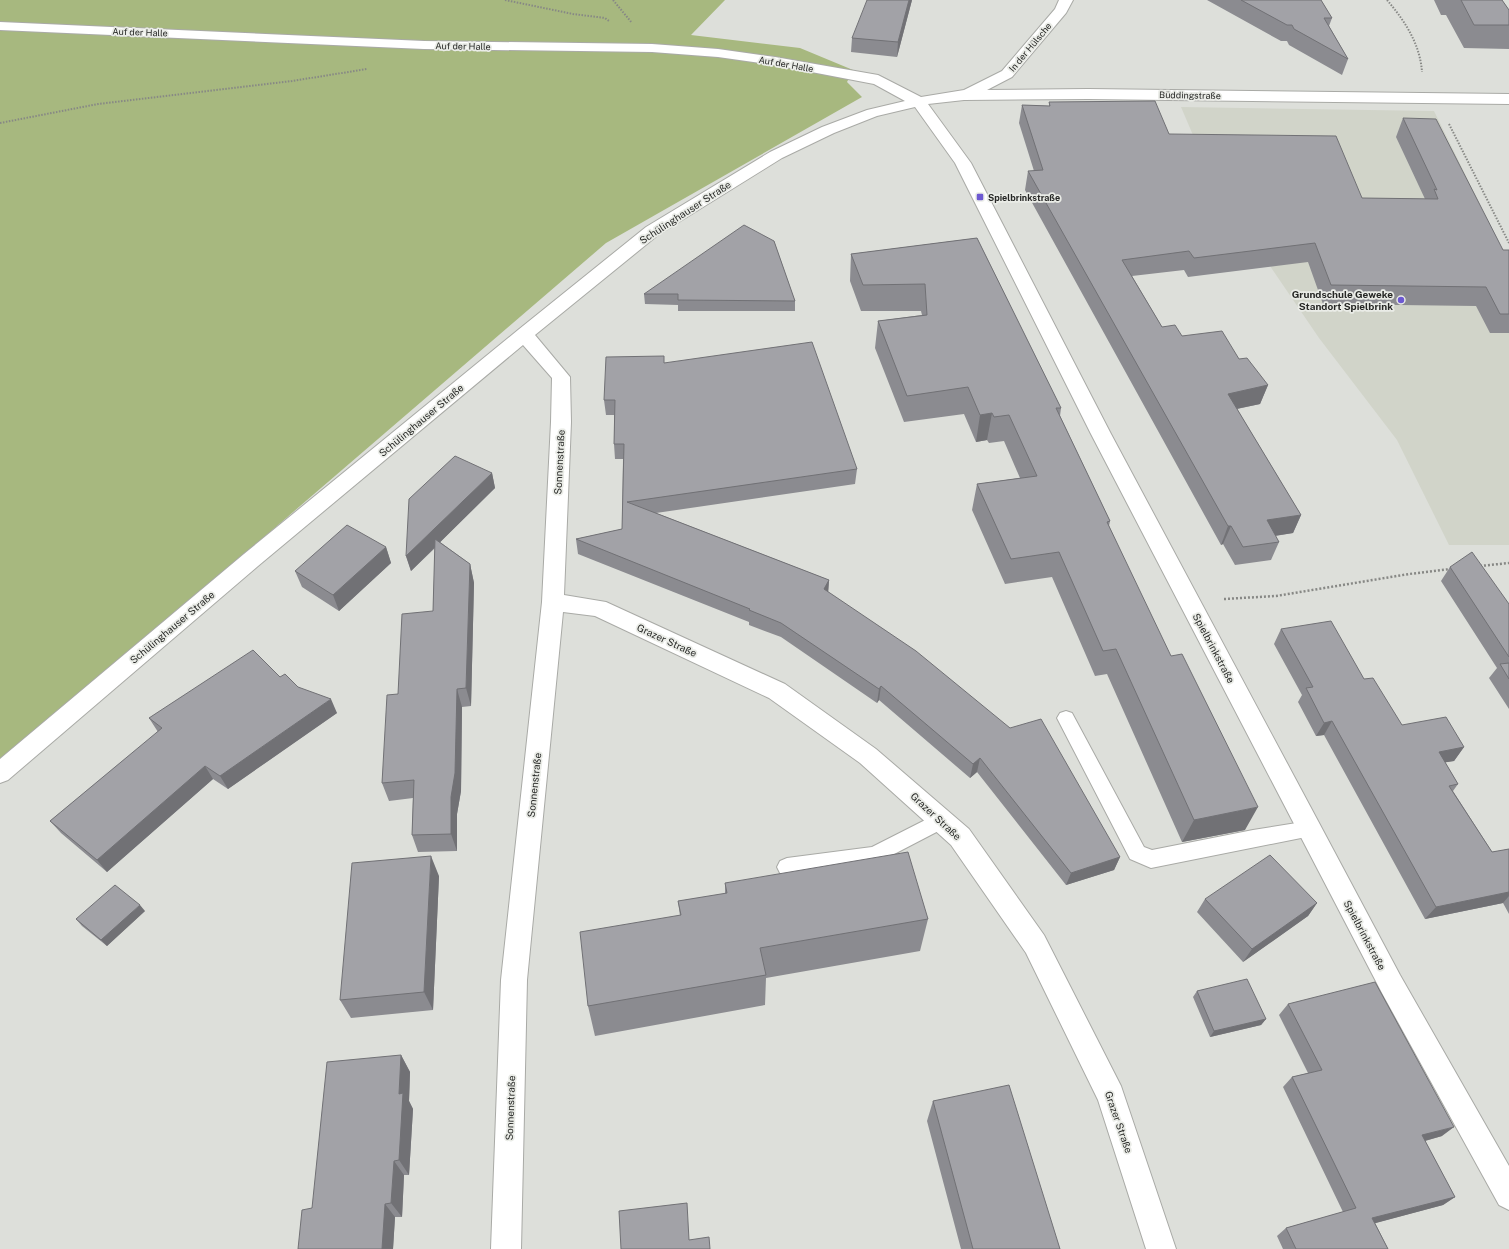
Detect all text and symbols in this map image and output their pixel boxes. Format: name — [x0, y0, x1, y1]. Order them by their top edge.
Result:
street label: In der Hülsche — [1006, 20, 1054, 74]
street label: Auf der Halle — [112, 26, 168, 38]
street label: Auf der Halle — [435, 40, 491, 52]
street label: Auf der Halle — [758, 54, 814, 74]
street label: Büddingstraße — [1159, 89, 1221, 101]
street label: Schülinghauser Straße — [637, 178, 733, 246]
marker: Spielbrinkstraße — [975, 192, 985, 202]
place label: Spielbrinkstraße — [988, 192, 1060, 203]
place label: Grundschule Geweke Standort Spielbrink — [1292, 288, 1393, 312]
marker: Grundschule Geweke Standort Spielbrink — [1396, 295, 1406, 305]
street label: Schülinghauser Straße — [376, 381, 466, 459]
street label: Sonnenstraße — [551, 429, 567, 495]
street label: Schülinghauser Straße — [127, 588, 217, 666]
street label: Spielbrinkstraße — [1191, 611, 1238, 685]
street label: Grazer Straße — [635, 621, 699, 659]
street label: Sonnenstraße — [525, 752, 543, 818]
street label: Grazer Straße — [908, 790, 964, 843]
street label: Spielbrinkstraße — [1342, 898, 1389, 972]
street label: Sonnenstraße — [503, 1075, 517, 1141]
street label: Grazer Straße — [1103, 1090, 1135, 1155]

